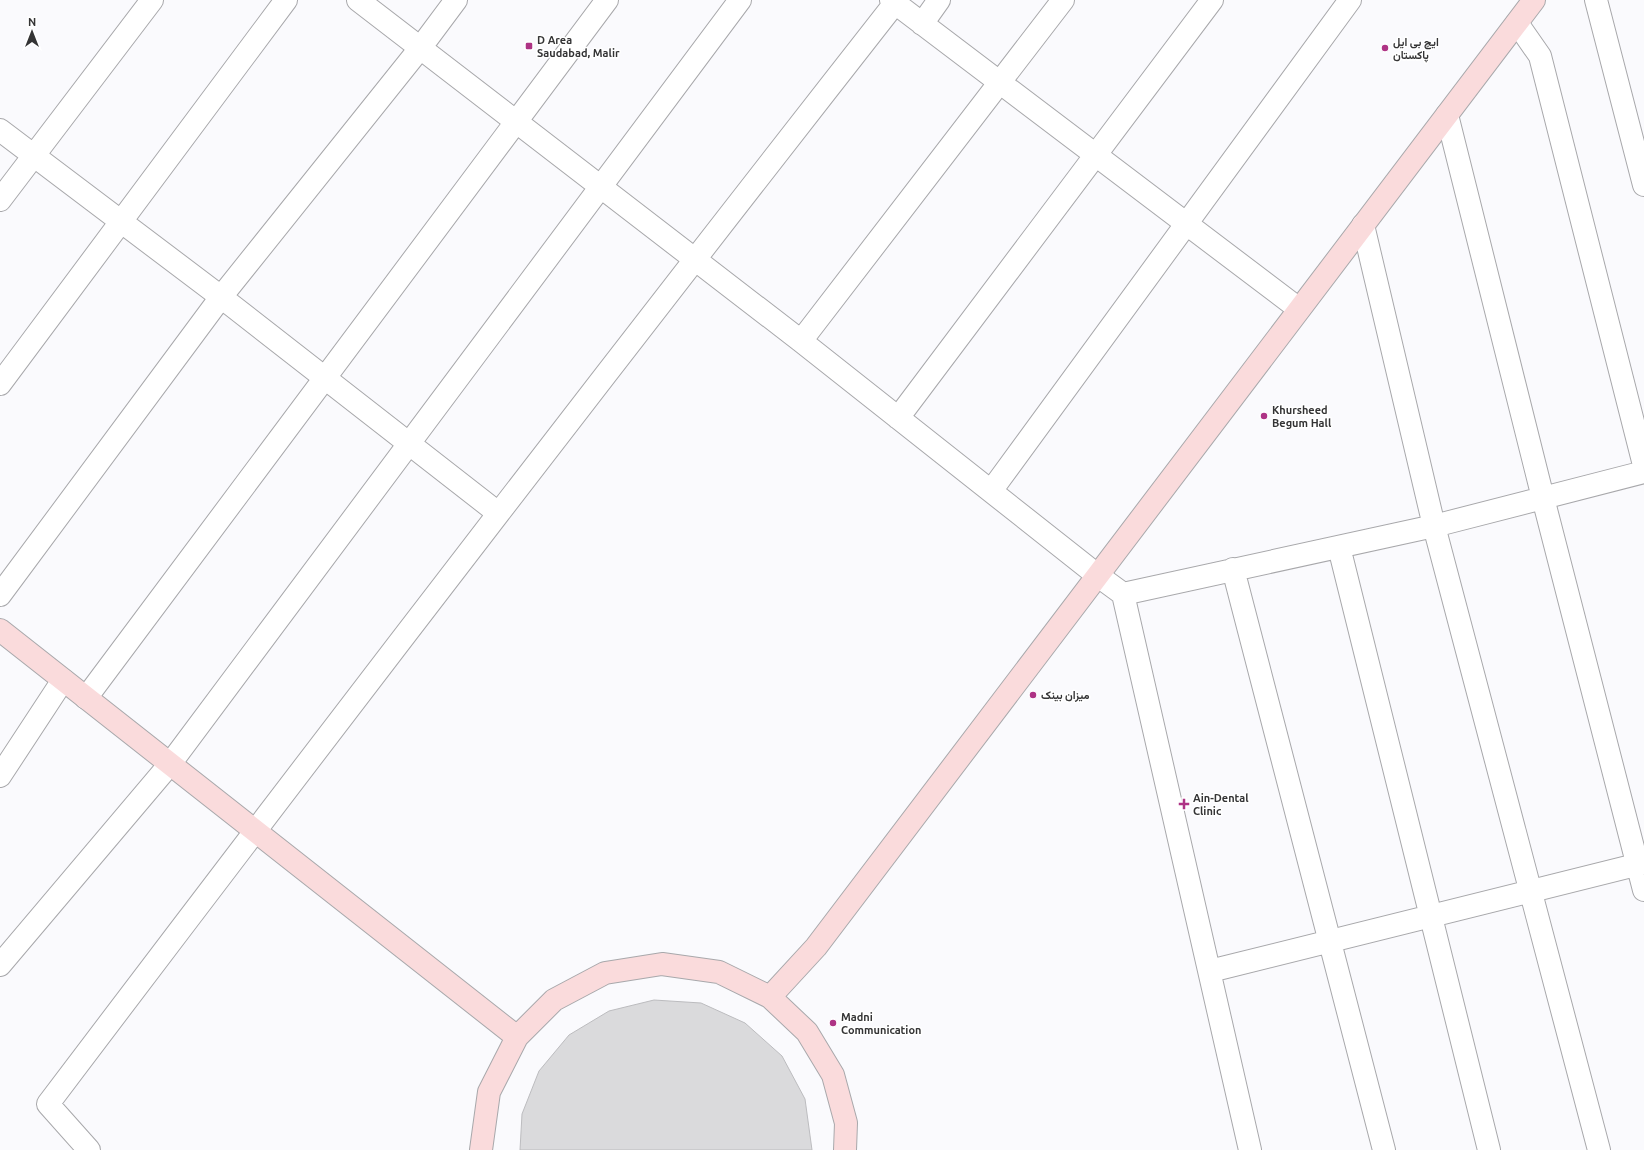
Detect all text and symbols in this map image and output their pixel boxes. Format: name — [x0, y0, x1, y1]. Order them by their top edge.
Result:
north arrow — [12, 12, 52, 52]
text: N — [28, 16, 36, 28]
place label: D Area Saudabad, Malir — [537, 34, 620, 59]
place label: ایچ بی ایل پاکستان — [1393, 36, 1439, 63]
marker: D Area Saudabad, Malir — [524, 41, 534, 51]
marker: ایچ بی ایل پاکستان — [1380, 43, 1390, 53]
place label: Khursheed Begum Hall — [1272, 404, 1332, 429]
marker: Khursheed Begum Hall — [1259, 411, 1269, 421]
place label: میزان بینک — [1041, 689, 1090, 702]
marker: میزان بینک — [1028, 690, 1038, 700]
place label: Ain-Dental Clinic — [1193, 792, 1249, 817]
marker: Ain-Dental Clinic — [1178, 798, 1190, 810]
place label: Madni Communication — [841, 1011, 921, 1036]
marker: Madni Communication — [828, 1018, 838, 1028]

